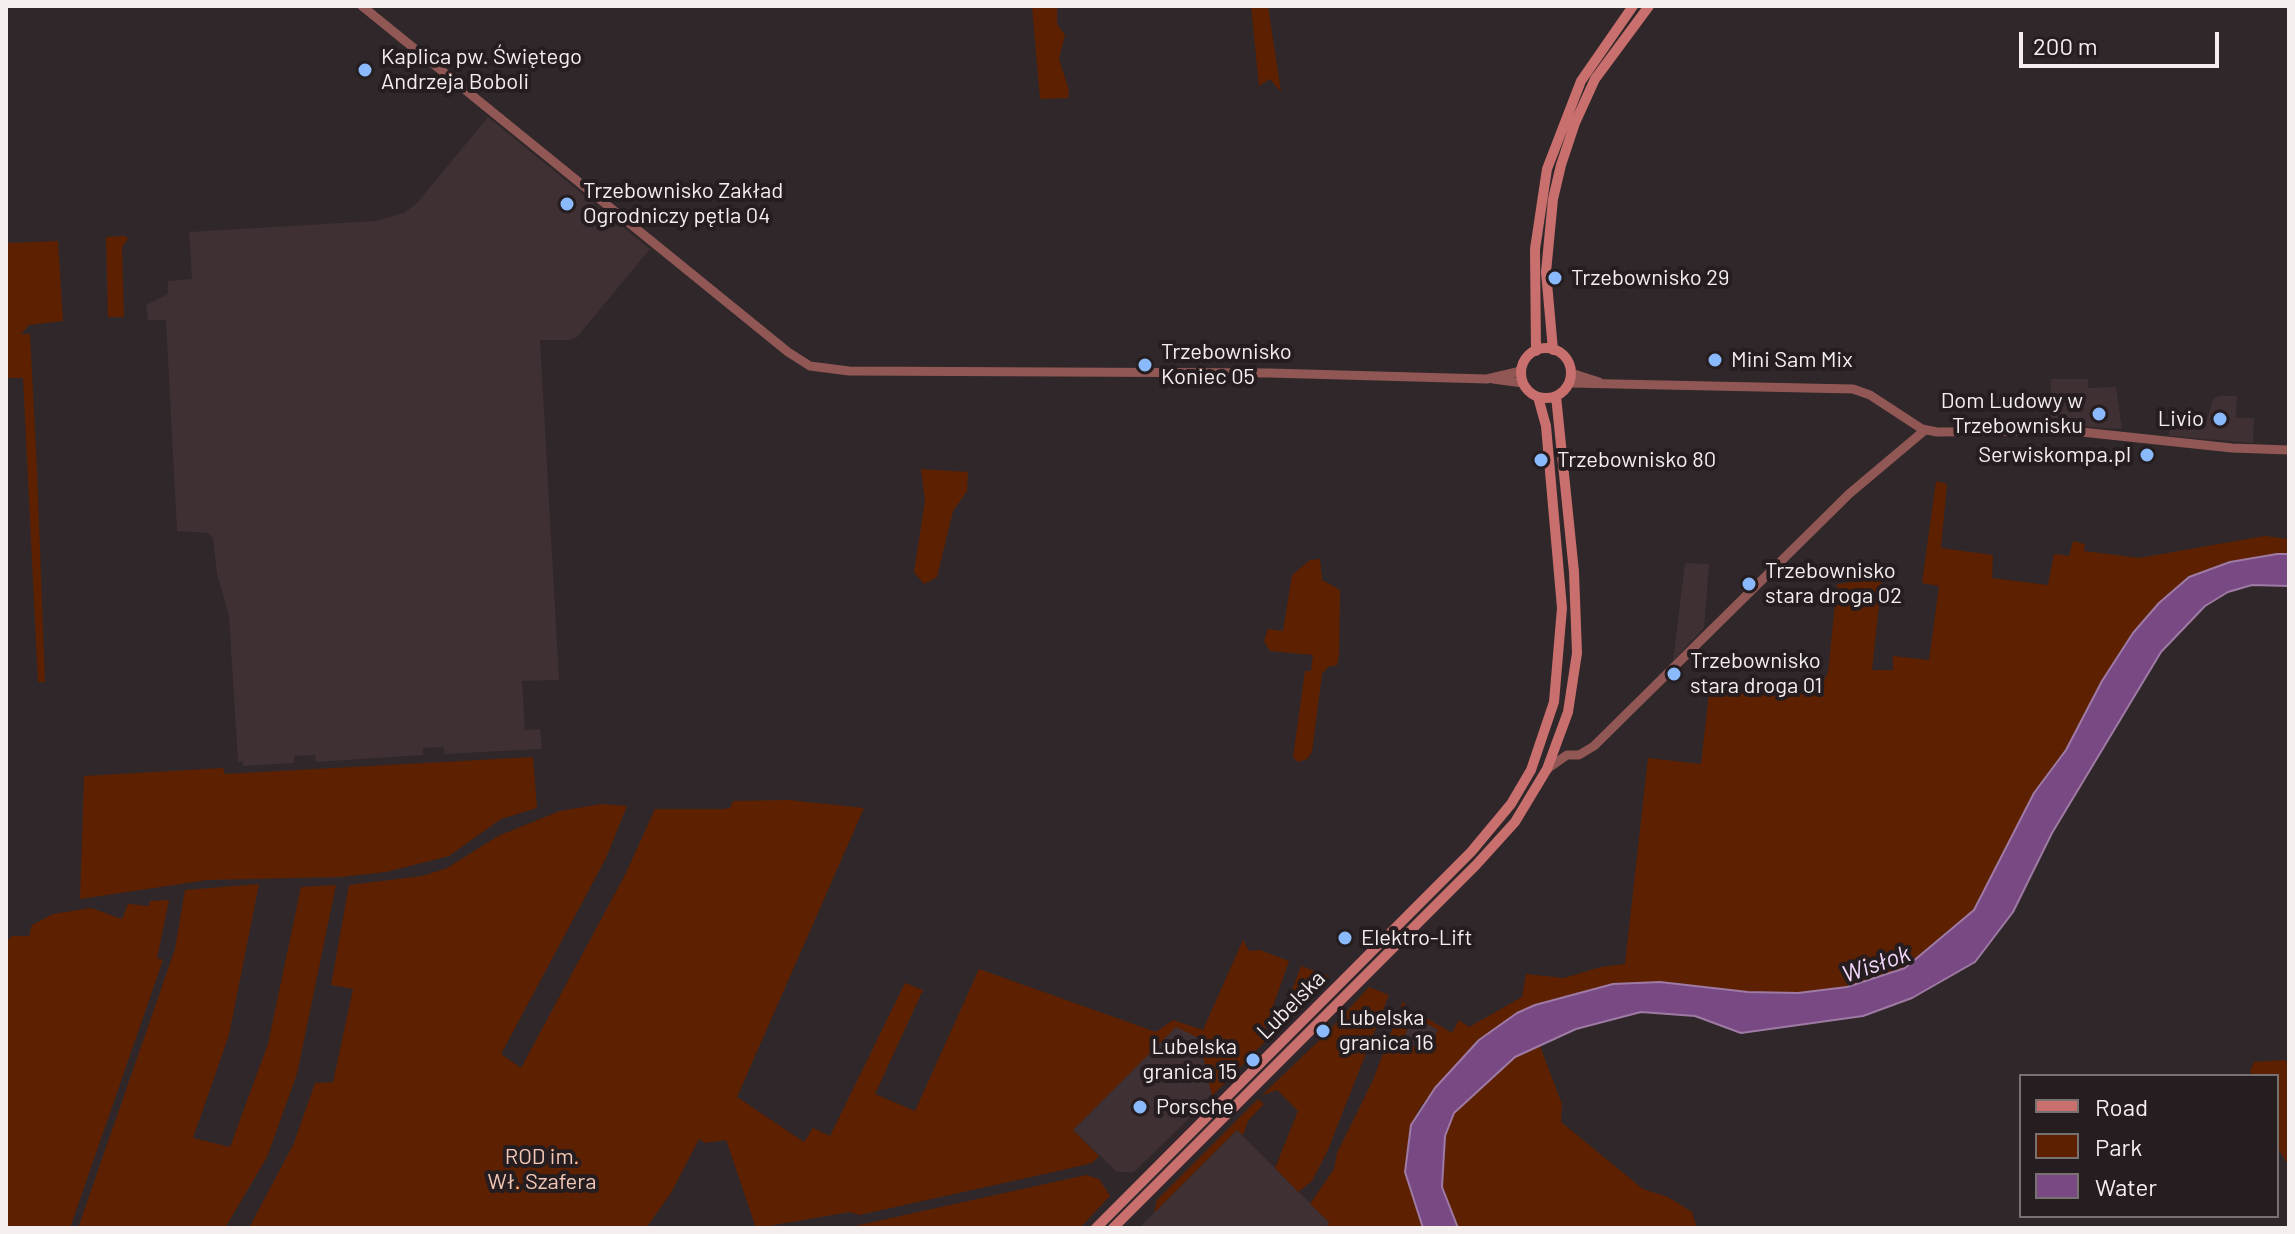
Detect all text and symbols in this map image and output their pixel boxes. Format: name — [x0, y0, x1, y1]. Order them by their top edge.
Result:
scale bar — [2023, 16, 2223, 66]
text: 200 m — [2033, 31, 2098, 60]
place label: Kaplica pw. Świętego Andrzeja Boboli — [381, 44, 582, 96]
marker: Kaplica pw. Świętego Andrzeja Boboli — [356, 61, 374, 79]
place label: Trzebownisko Zakład Ogrodniczy pętla 04 — [583, 178, 783, 230]
marker: Trzebownisko Zakład Ogrodniczy pętla 04 — [558, 195, 576, 213]
place label: Trzebownisko 29 — [1571, 265, 1730, 291]
marker: Trzebownisko 29 — [1546, 269, 1564, 287]
place label: Trzebownisko Koniec 05 — [1161, 339, 1292, 390]
place label: Mini Sam Mix — [1731, 347, 1853, 373]
marker: Mini Sam Mix — [1706, 351, 1724, 369]
marker: Trzebownisko Koniec 05 — [1136, 356, 1154, 374]
place label: Dom Ludowy w Trzebownisku — [1941, 388, 2083, 440]
marker: Dom Ludowy w Trzebownisku — [2090, 405, 2108, 423]
place label: Livio — [2158, 406, 2204, 432]
marker: Livio — [2211, 410, 2229, 428]
place label: Serwiskompa.pl — [1978, 442, 2131, 468]
marker: Serwiskompa.pl — [2138, 446, 2156, 464]
place label: Trzebownisko 80 — [1557, 447, 1716, 473]
marker: Trzebownisko 80 — [1532, 451, 1550, 469]
place label: Trzebownisko stara droga 02 — [1765, 558, 1902, 610]
marker: Trzebownisko stara droga 02 — [1740, 575, 1758, 593]
place label: Trzebownisko stara droga 01 — [1690, 648, 1822, 700]
marker: Trzebownisko stara droga 01 — [1665, 665, 1683, 683]
place label: Elektro-Lift — [1361, 925, 1473, 951]
marker: Elektro-Lift — [1336, 929, 1354, 947]
water label: Wisłok — [1838, 939, 1914, 989]
street label: Lubelska — [1251, 965, 1331, 1045]
place label: Lubelska granica 16 — [1339, 1005, 1434, 1056]
marker: Lubelska granica 16 — [1314, 1022, 1332, 1040]
place label: Lubelska granica 15 — [1142, 1034, 1237, 1086]
marker: Lubelska granica 15 — [1244, 1051, 1262, 1069]
legend — [2019, 1074, 2279, 1218]
text: Road — [2095, 1092, 2148, 1121]
place label: Porsche — [1156, 1094, 1234, 1120]
marker: Porsche — [1131, 1098, 1149, 1116]
text: Park — [2095, 1132, 2142, 1161]
park label: ROD im. Wł. Szafera — [488, 1144, 596, 1196]
text: Water — [2095, 1172, 2157, 1201]

